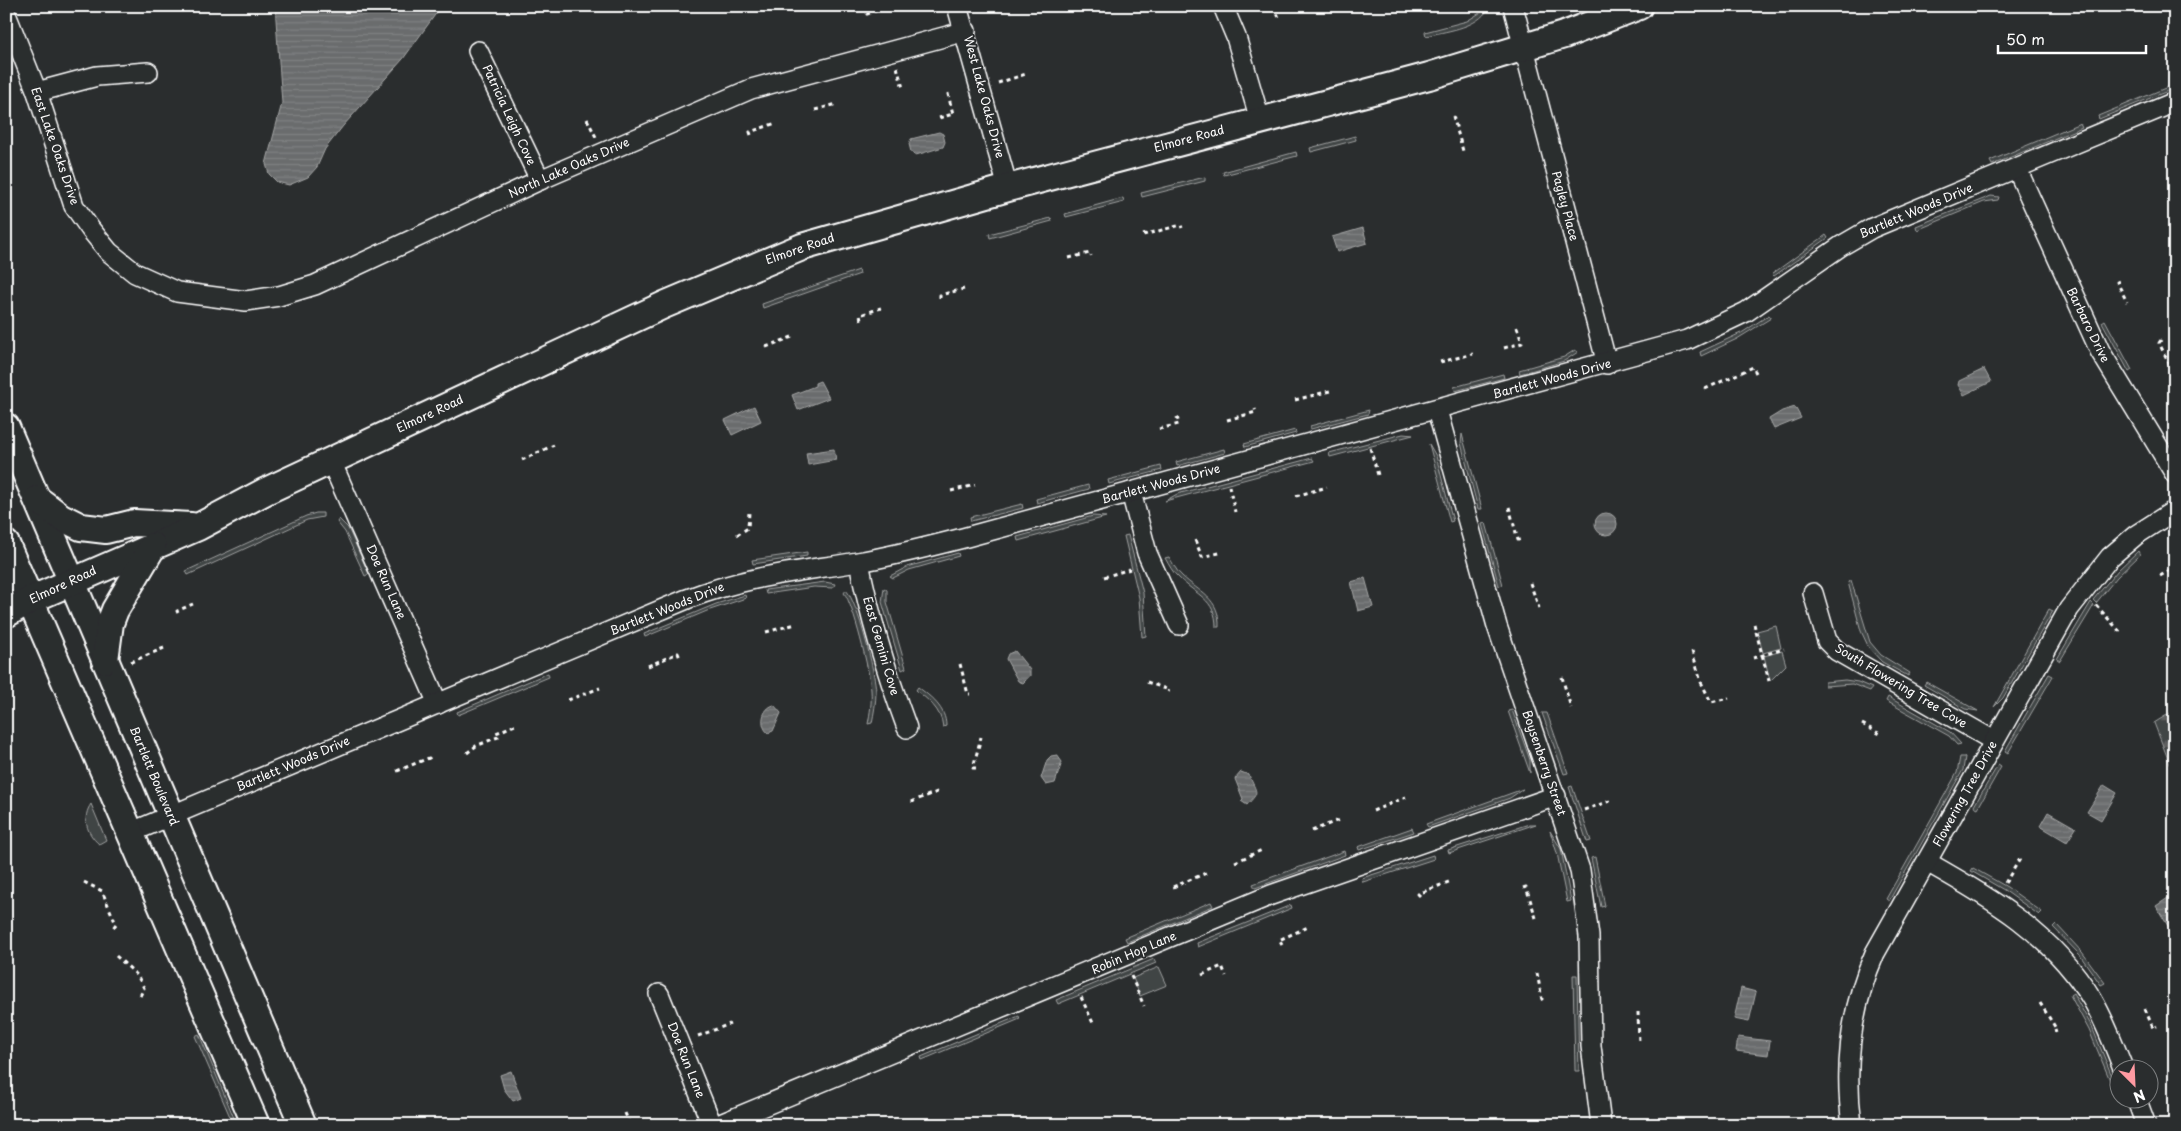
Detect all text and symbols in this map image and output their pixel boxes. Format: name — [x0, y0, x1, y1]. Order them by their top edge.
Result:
scale bar — [1998, 22, 2146, 54]
text: 50 m — [2006, 27, 2045, 50]
street label: West Lake Oaks Drive — [960, 34, 1010, 160]
street label: Patricia Leigh Cove — [479, 61, 541, 168]
street label: East Lake Oaks Drive — [27, 84, 85, 207]
street label: Elmore Road — [1152, 120, 1226, 156]
street label: North Lake Oaks Drive — [505, 132, 632, 202]
street label: Pagley Place — [1548, 169, 1584, 243]
street label: Bartlett Woods Drive — [1856, 178, 1975, 242]
street label: Elmore Road — [763, 228, 837, 268]
street label: Barbaro Drive — [2063, 284, 2115, 365]
street label: Bartlett Woods Drive — [1490, 354, 1613, 403]
street label: Elmore Road — [393, 390, 466, 437]
street label: Bartlett Woods Drive — [1099, 459, 1222, 508]
street label: Doe Run Lane — [362, 541, 412, 622]
street label: Elmore Road — [26, 561, 99, 608]
street label: Bartlett Woods Drive — [607, 577, 727, 639]
street label: East Gemini Cove — [859, 594, 905, 697]
street label: South Flowering Tree Cove — [1832, 638, 1972, 732]
street label: Boysenberry Street — [1518, 707, 1572, 818]
street label: Bartlett Boulevard — [126, 723, 184, 829]
street label: Bartlett Woods Drive — [233, 731, 352, 795]
street label: Flowering Tree Drive — [1927, 737, 2001, 850]
street label: Robin Hop Lane — [1088, 926, 1179, 978]
street label: Doe Run Lane — [663, 1019, 710, 1101]
north arrow — [2108, 1058, 2158, 1108]
text: N — [2130, 1084, 2149, 1108]

